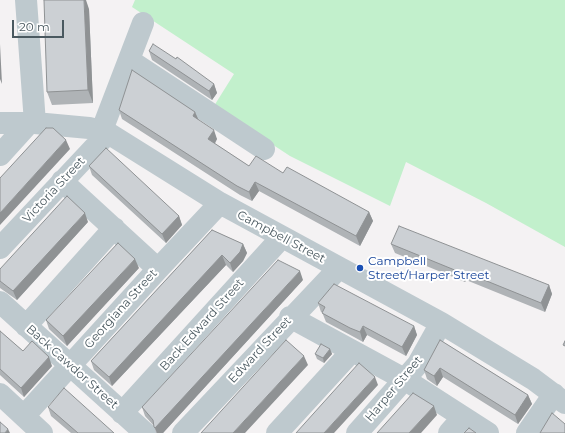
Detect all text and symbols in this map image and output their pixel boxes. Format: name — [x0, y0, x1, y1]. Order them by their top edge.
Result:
scale bar — [14, 12, 66, 38]
text: 20 m — [19, 19, 50, 34]
street label: Victoria Street — [20, 154, 88, 226]
street label: Campbell Street — [235, 208, 327, 266]
place label: Campbell Street/Harper Street — [368, 254, 489, 282]
marker: Campbell Street/Harper Street — [355, 263, 365, 273]
street label: Georgiana Street — [82, 266, 160, 352]
street label: Back Edward Street — [157, 276, 247, 374]
street label: Edward Street — [226, 314, 294, 386]
street label: Back Cawdor Street — [23, 322, 121, 412]
street label: Harper Street — [362, 353, 426, 425]

